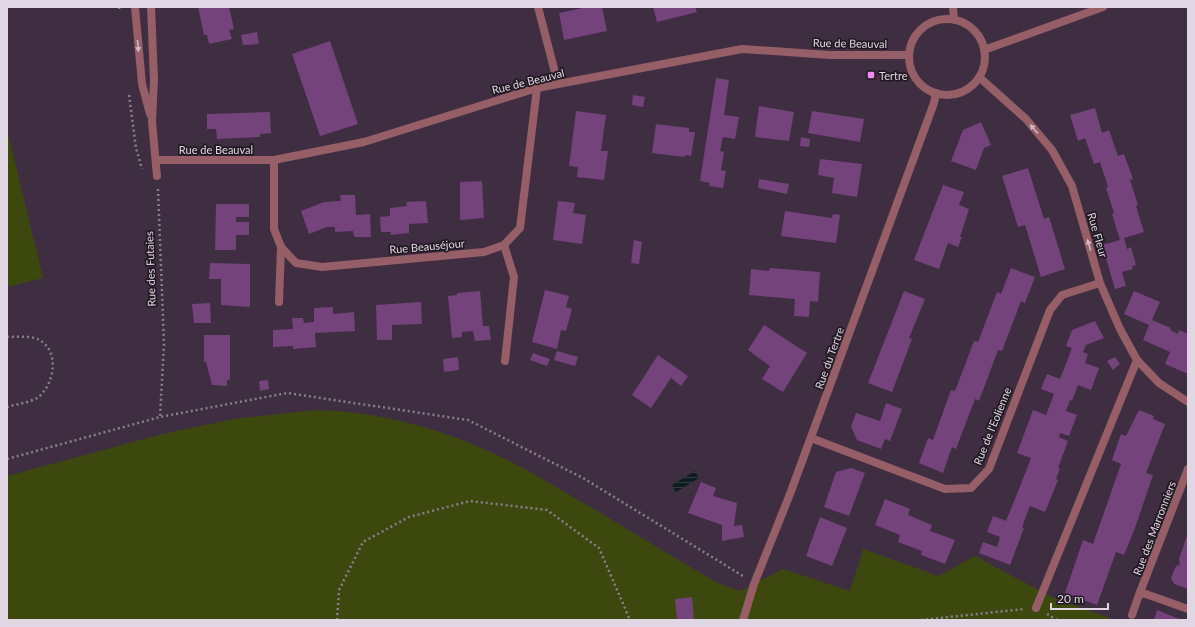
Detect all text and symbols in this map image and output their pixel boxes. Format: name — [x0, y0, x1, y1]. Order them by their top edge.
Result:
street label: Rue de Beauval — [813, 36, 887, 50]
one-way arrow — [135, 40, 142, 52]
street label: Rue de Beauval — [490, 66, 566, 96]
place label: Tertre — [879, 69, 908, 82]
marker: Tertre — [866, 70, 876, 80]
one-way arrow — [1030, 124, 1039, 135]
street label: Rue de Beauval — [179, 143, 253, 156]
street label: Rue Fleur — [1085, 211, 1111, 259]
street label: Rue des Futaies — [142, 231, 158, 307]
street label: Rue Beauséjour — [389, 236, 465, 256]
one-way arrow — [1086, 239, 1092, 251]
street label: Rue du Tertre — [812, 325, 846, 391]
street label: Rue de l'Eolienne — [971, 385, 1014, 467]
street label: Rue des Marronniers — [1130, 479, 1178, 577]
scale bar — [1051, 585, 1108, 611]
text: 20 m — [1057, 591, 1084, 606]

